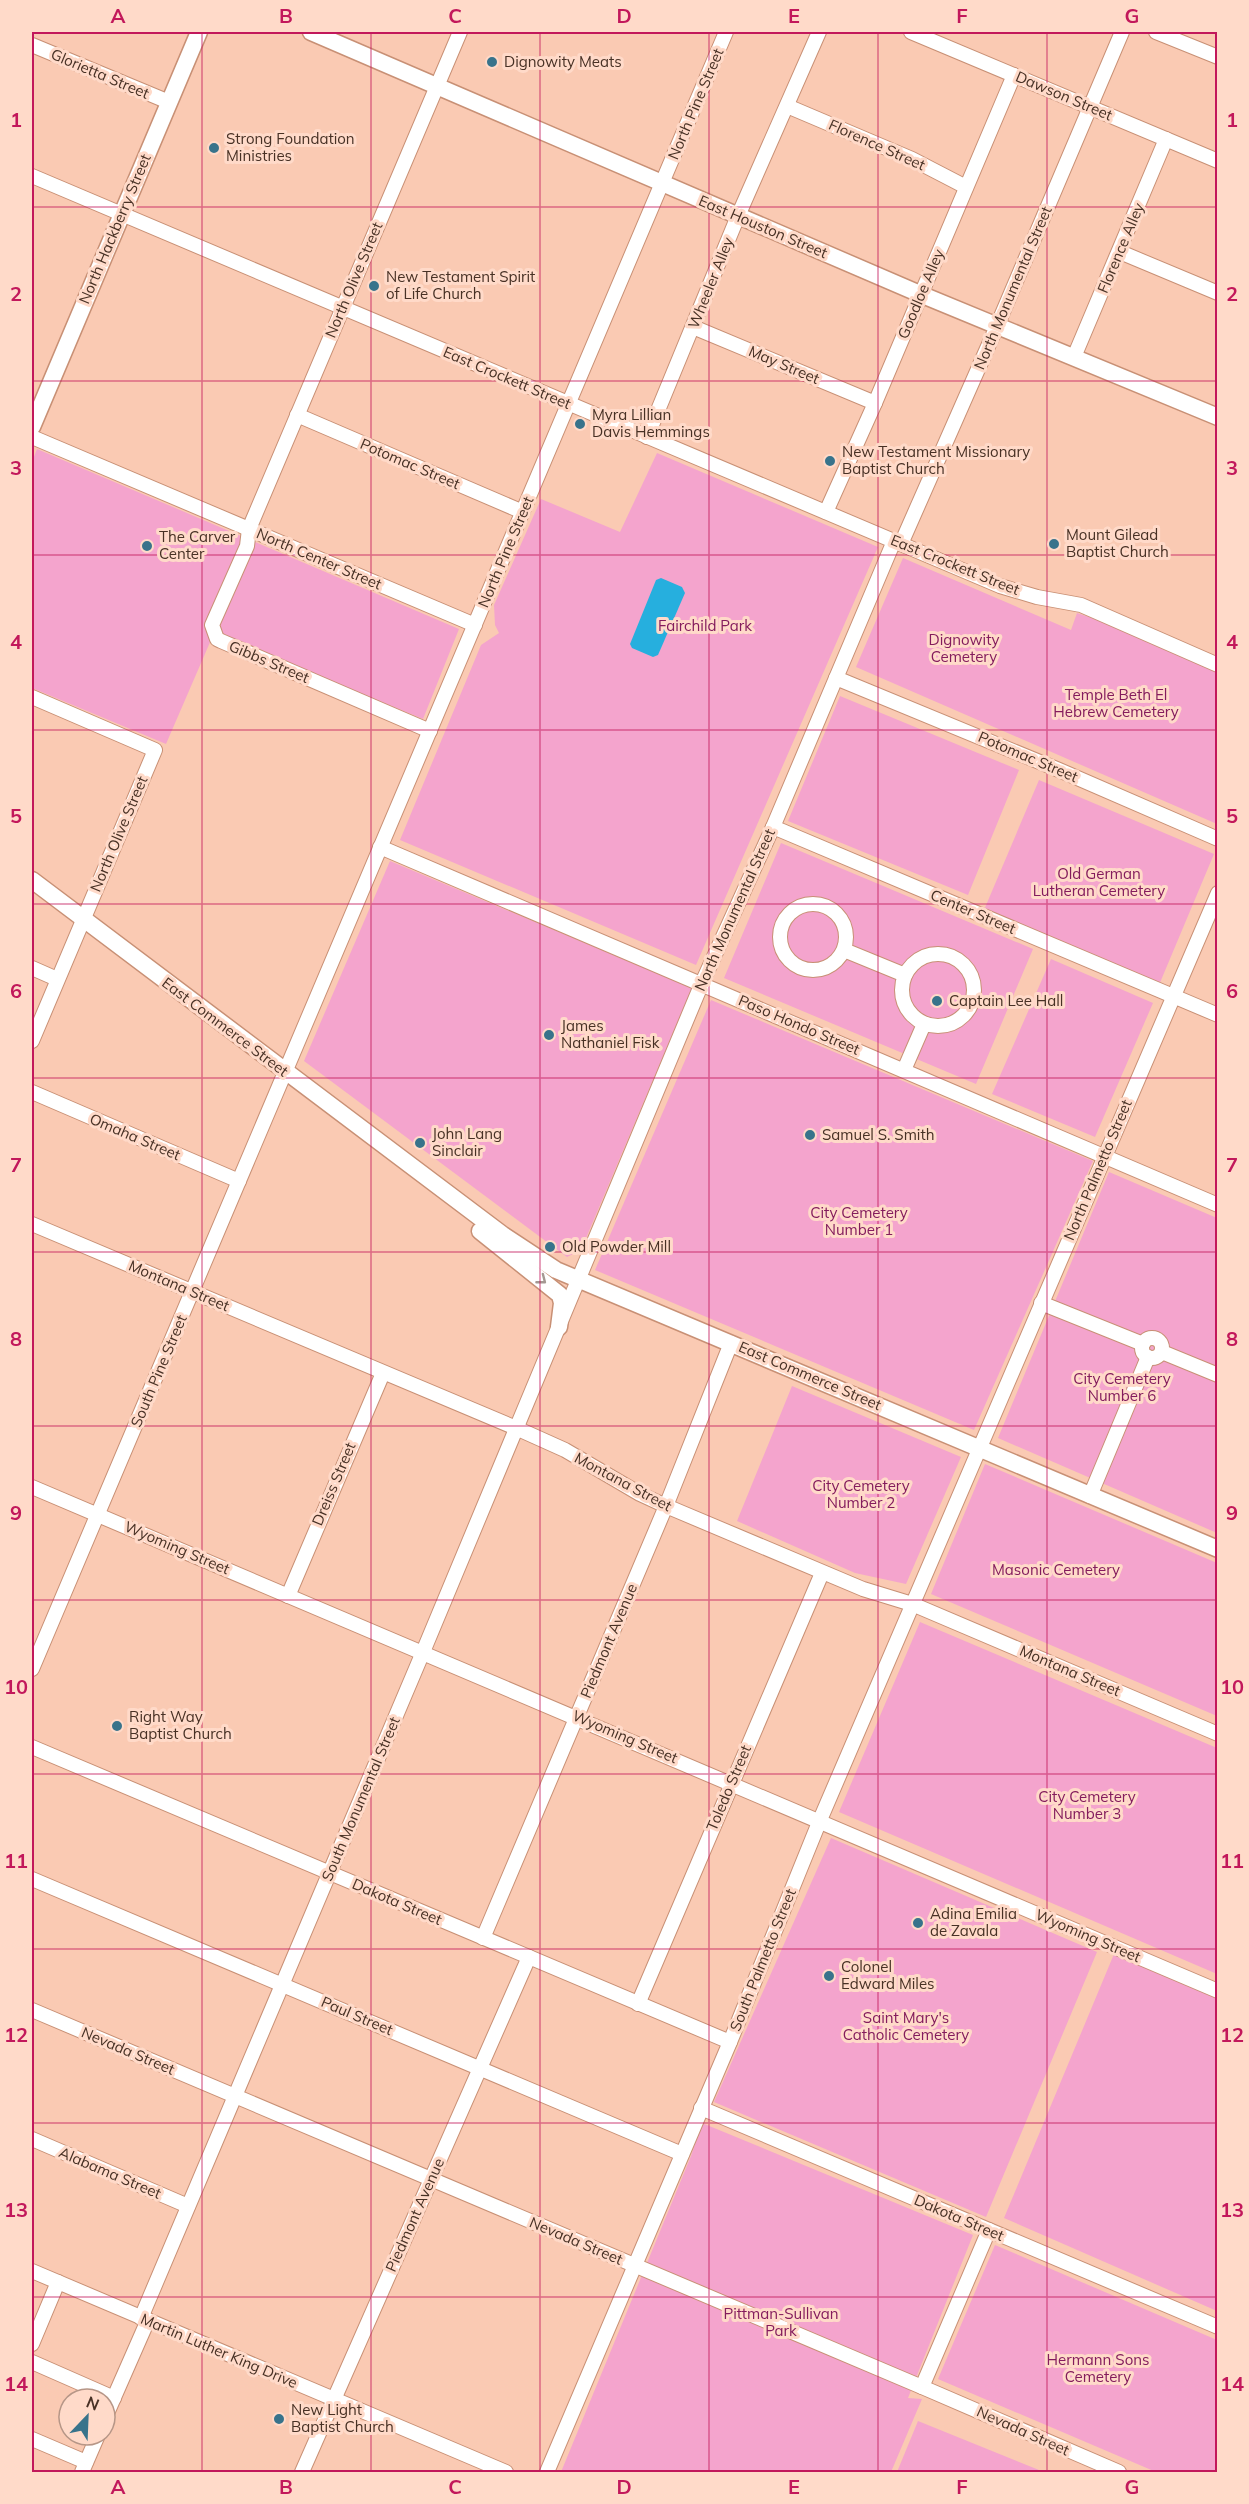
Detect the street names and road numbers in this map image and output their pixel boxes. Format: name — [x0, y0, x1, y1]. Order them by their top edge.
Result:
street label: Glorietta Street — [48, 44, 152, 103]
street label: North Pine Street — [663, 45, 728, 162]
street label: Dawson Street — [1013, 67, 1115, 124]
street label: Florence Street — [826, 115, 928, 174]
street label: North Hackberry Street — [74, 151, 155, 307]
street label: East Houston Street — [696, 191, 831, 262]
street label: Florence Alley — [1093, 200, 1148, 296]
street label: North Monumental Street — [969, 203, 1056, 372]
street label: North Olive Street — [321, 219, 386, 340]
street label: Wheeler Alley — [684, 234, 738, 331]
street label: Goodloe Alley — [893, 246, 948, 341]
street label: May Street — [746, 341, 822, 388]
street label: East Crockett Street — [440, 342, 574, 413]
street label: Potomac Street — [357, 434, 463, 493]
street label: North Pine Street — [473, 493, 538, 610]
street label: North Center Street — [254, 524, 385, 594]
street label: East Crockett Street — [888, 530, 1022, 599]
street label: Gibbs Street — [226, 636, 312, 687]
street label: Potomac Street — [975, 727, 1081, 786]
street label: North Olive Street — [86, 773, 151, 894]
street label: North Monumental Street — [690, 826, 779, 994]
street label: Center Street — [928, 885, 1019, 938]
street label: East Commerce Street — [158, 973, 292, 1080]
street label: Paso Hondo Street — [736, 990, 863, 1059]
street label: North Palmetto Street — [1059, 1097, 1136, 1243]
street label: Omaha Street — [87, 1109, 184, 1164]
street label: Montana Street — [126, 1256, 232, 1315]
street label: South Pine Street — [126, 1312, 191, 1430]
street label: East Commerce Street — [736, 1337, 884, 1414]
street label: Dreiss Street — [307, 1439, 360, 1528]
street label: Montana Street — [571, 1448, 675, 1515]
street label: Wyoming Street — [122, 1517, 233, 1578]
street label: Piedmont Avenue — [576, 1581, 641, 1701]
street label: Montana Street — [1017, 1641, 1123, 1700]
street label: Wyoming Street — [570, 1706, 681, 1767]
street label: South Monumental Street — [317, 1714, 404, 1884]
street label: Toledo Street — [702, 1742, 755, 1833]
street label: Dakota Street — [349, 1874, 445, 1929]
street label: South Palmetto Street — [725, 1886, 800, 2034]
street label: Wyoming Street — [1033, 1905, 1144, 1966]
street label: Paul Street — [318, 1992, 396, 2039]
street label: Nevada Street — [79, 2022, 178, 2079]
street label: Alabama Street — [56, 2142, 164, 2203]
street label: Piedmont Avenue — [381, 2155, 448, 2275]
street label: Dakota Street — [911, 2190, 1007, 2245]
street label: Nevada Street — [527, 2212, 626, 2269]
street label: Martin Luther King Drive — [138, 2309, 300, 2392]
street label: Nevada Street — [974, 2402, 1073, 2459]

